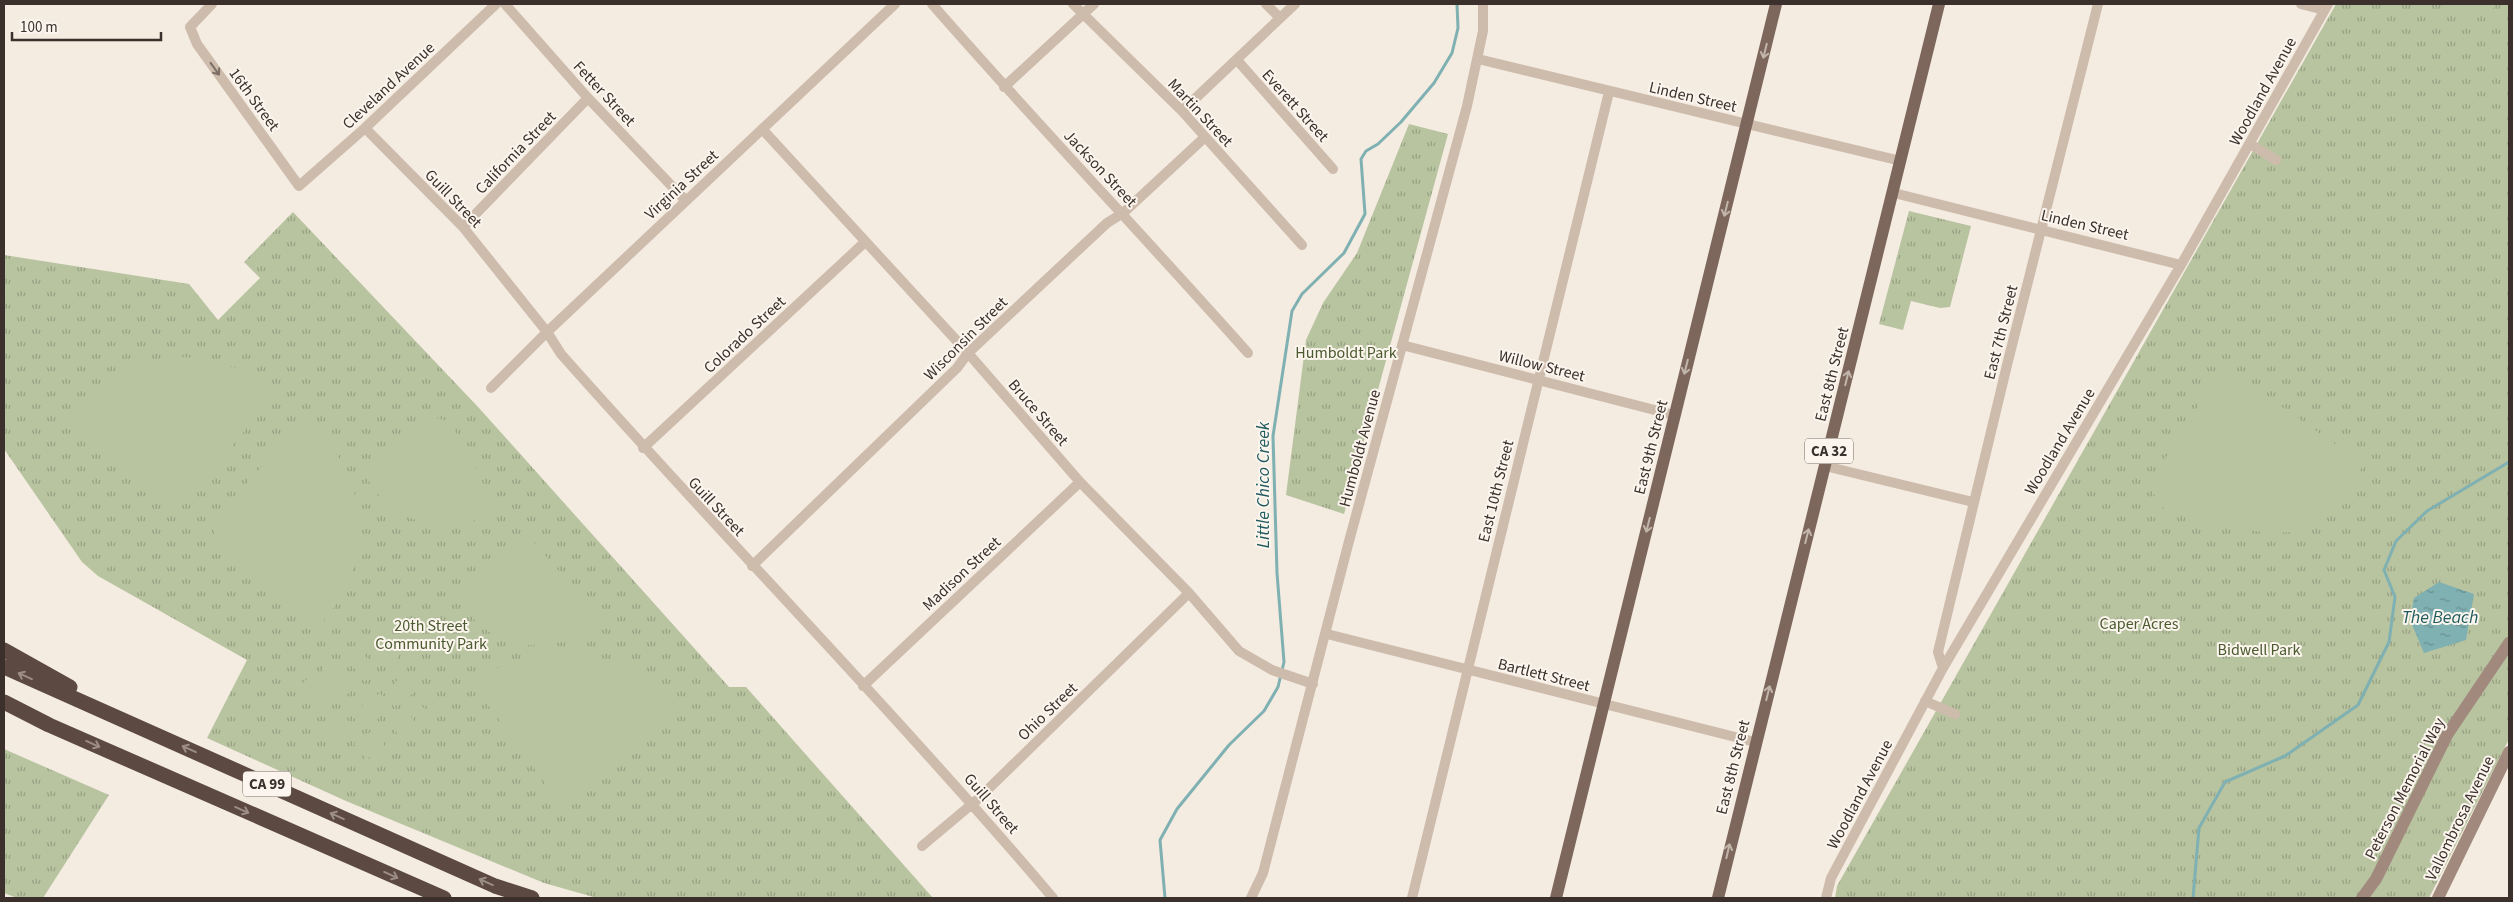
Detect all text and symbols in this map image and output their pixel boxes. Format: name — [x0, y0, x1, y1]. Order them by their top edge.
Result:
scale bar — [12, 10, 161, 42]
text: 100 m — [20, 17, 58, 38]
street label: Woodland Avenue — [2224, 33, 2302, 150]
street label: Cleveland Avenue — [338, 37, 440, 134]
one-way arrow — [1759, 43, 1769, 59]
street label: Fetter Street — [568, 56, 641, 132]
one-way arrow — [209, 62, 220, 75]
street label: 16th Street — [224, 63, 285, 136]
street label: Everett Street — [1257, 65, 1334, 147]
street label: Martin Street — [1163, 73, 1238, 152]
street label: Linden Street — [1647, 76, 1739, 118]
street label: California Street — [470, 106, 562, 199]
street label: Jackson Street — [1059, 125, 1142, 213]
street label: Virginia Street — [640, 144, 724, 225]
street label: Guill Street — [420, 164, 487, 233]
one-way arrow — [1721, 200, 1730, 216]
street label: Linden Street — [2039, 204, 2131, 246]
street label: East 7th Street — [1979, 282, 2023, 382]
street label: Colorado Street — [699, 291, 791, 378]
street label: Wisconsin Street — [919, 292, 1013, 385]
street label: East 8th Street — [1810, 324, 1854, 424]
park label: Humboldt Park — [1295, 342, 1397, 364]
street label: Willow Street — [1496, 345, 1588, 387]
one-way arrow — [1681, 358, 1690, 374]
one-way arrow — [1843, 370, 1852, 386]
street label: Bruce Street — [1003, 375, 1074, 451]
street label: Woodland Avenue — [2019, 384, 2100, 499]
street label: Humboldt Avenue — [1334, 387, 1386, 509]
street label: East 9th Street — [1629, 397, 1673, 497]
water label: Little Chico Creek — [1251, 421, 1276, 548]
street label: East 10th Street — [1473, 437, 1519, 545]
road number: CA 32 — [1805, 438, 1853, 464]
street label: Guill Street — [683, 472, 750, 542]
one-way arrow — [1643, 516, 1652, 532]
one-way arrow — [1803, 528, 1813, 544]
street label: Madison Street — [918, 531, 1006, 616]
water label: The Beach — [2402, 605, 2478, 630]
park label: Caper Acres — [2100, 613, 2179, 635]
park label: 20th Street Community Park — [375, 615, 487, 655]
park label: Bidwell Park — [2218, 639, 2301, 661]
street label: Bartlett Street — [1495, 653, 1593, 697]
one-way arrow — [18, 671, 33, 680]
street label: Ohio Street — [1013, 677, 1083, 746]
one-way arrow — [1763, 685, 1773, 701]
street label: Peterson Memorial Way — [2360, 713, 2450, 863]
street label: East 8th Street — [1711, 717, 1755, 817]
street label: Woodland Avenue — [1822, 736, 1898, 853]
one-way arrow — [85, 740, 100, 750]
one-way arrow — [182, 744, 197, 754]
street label: Vallombrosa Avenue — [2420, 752, 2500, 884]
street label: Guill Street — [959, 769, 1024, 839]
road number: CA 99 — [243, 772, 291, 796]
one-way arrow — [234, 805, 249, 815]
one-way arrow — [330, 810, 345, 820]
one-way arrow — [1724, 843, 1734, 859]
one-way arrow — [383, 870, 398, 880]
one-way arrow — [479, 877, 494, 887]

